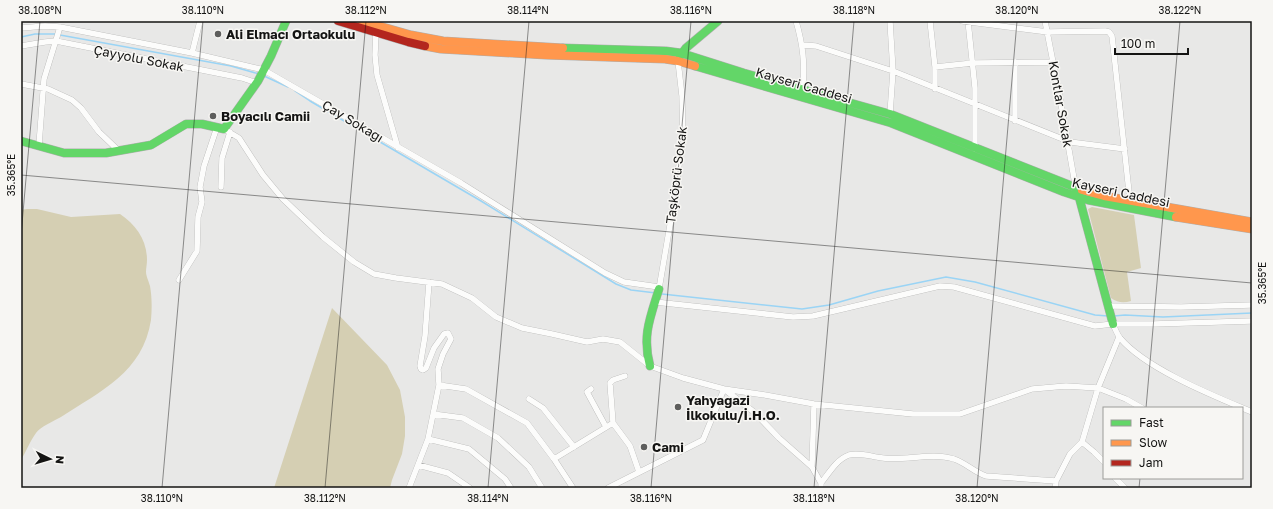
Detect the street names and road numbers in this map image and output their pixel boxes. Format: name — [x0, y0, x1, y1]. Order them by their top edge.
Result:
street label: Çayyolu Sokak — [92, 41, 186, 75]
street label: Kontlar Sokak — [1046, 60, 1077, 149]
street label: Kayseri Caddesi — [754, 64, 854, 106]
street label: Çay Sokağı — [319, 96, 387, 146]
street label: Taşköprü Sokak — [662, 125, 690, 225]
street label: Kayseri Caddesi — [1071, 174, 1171, 210]

